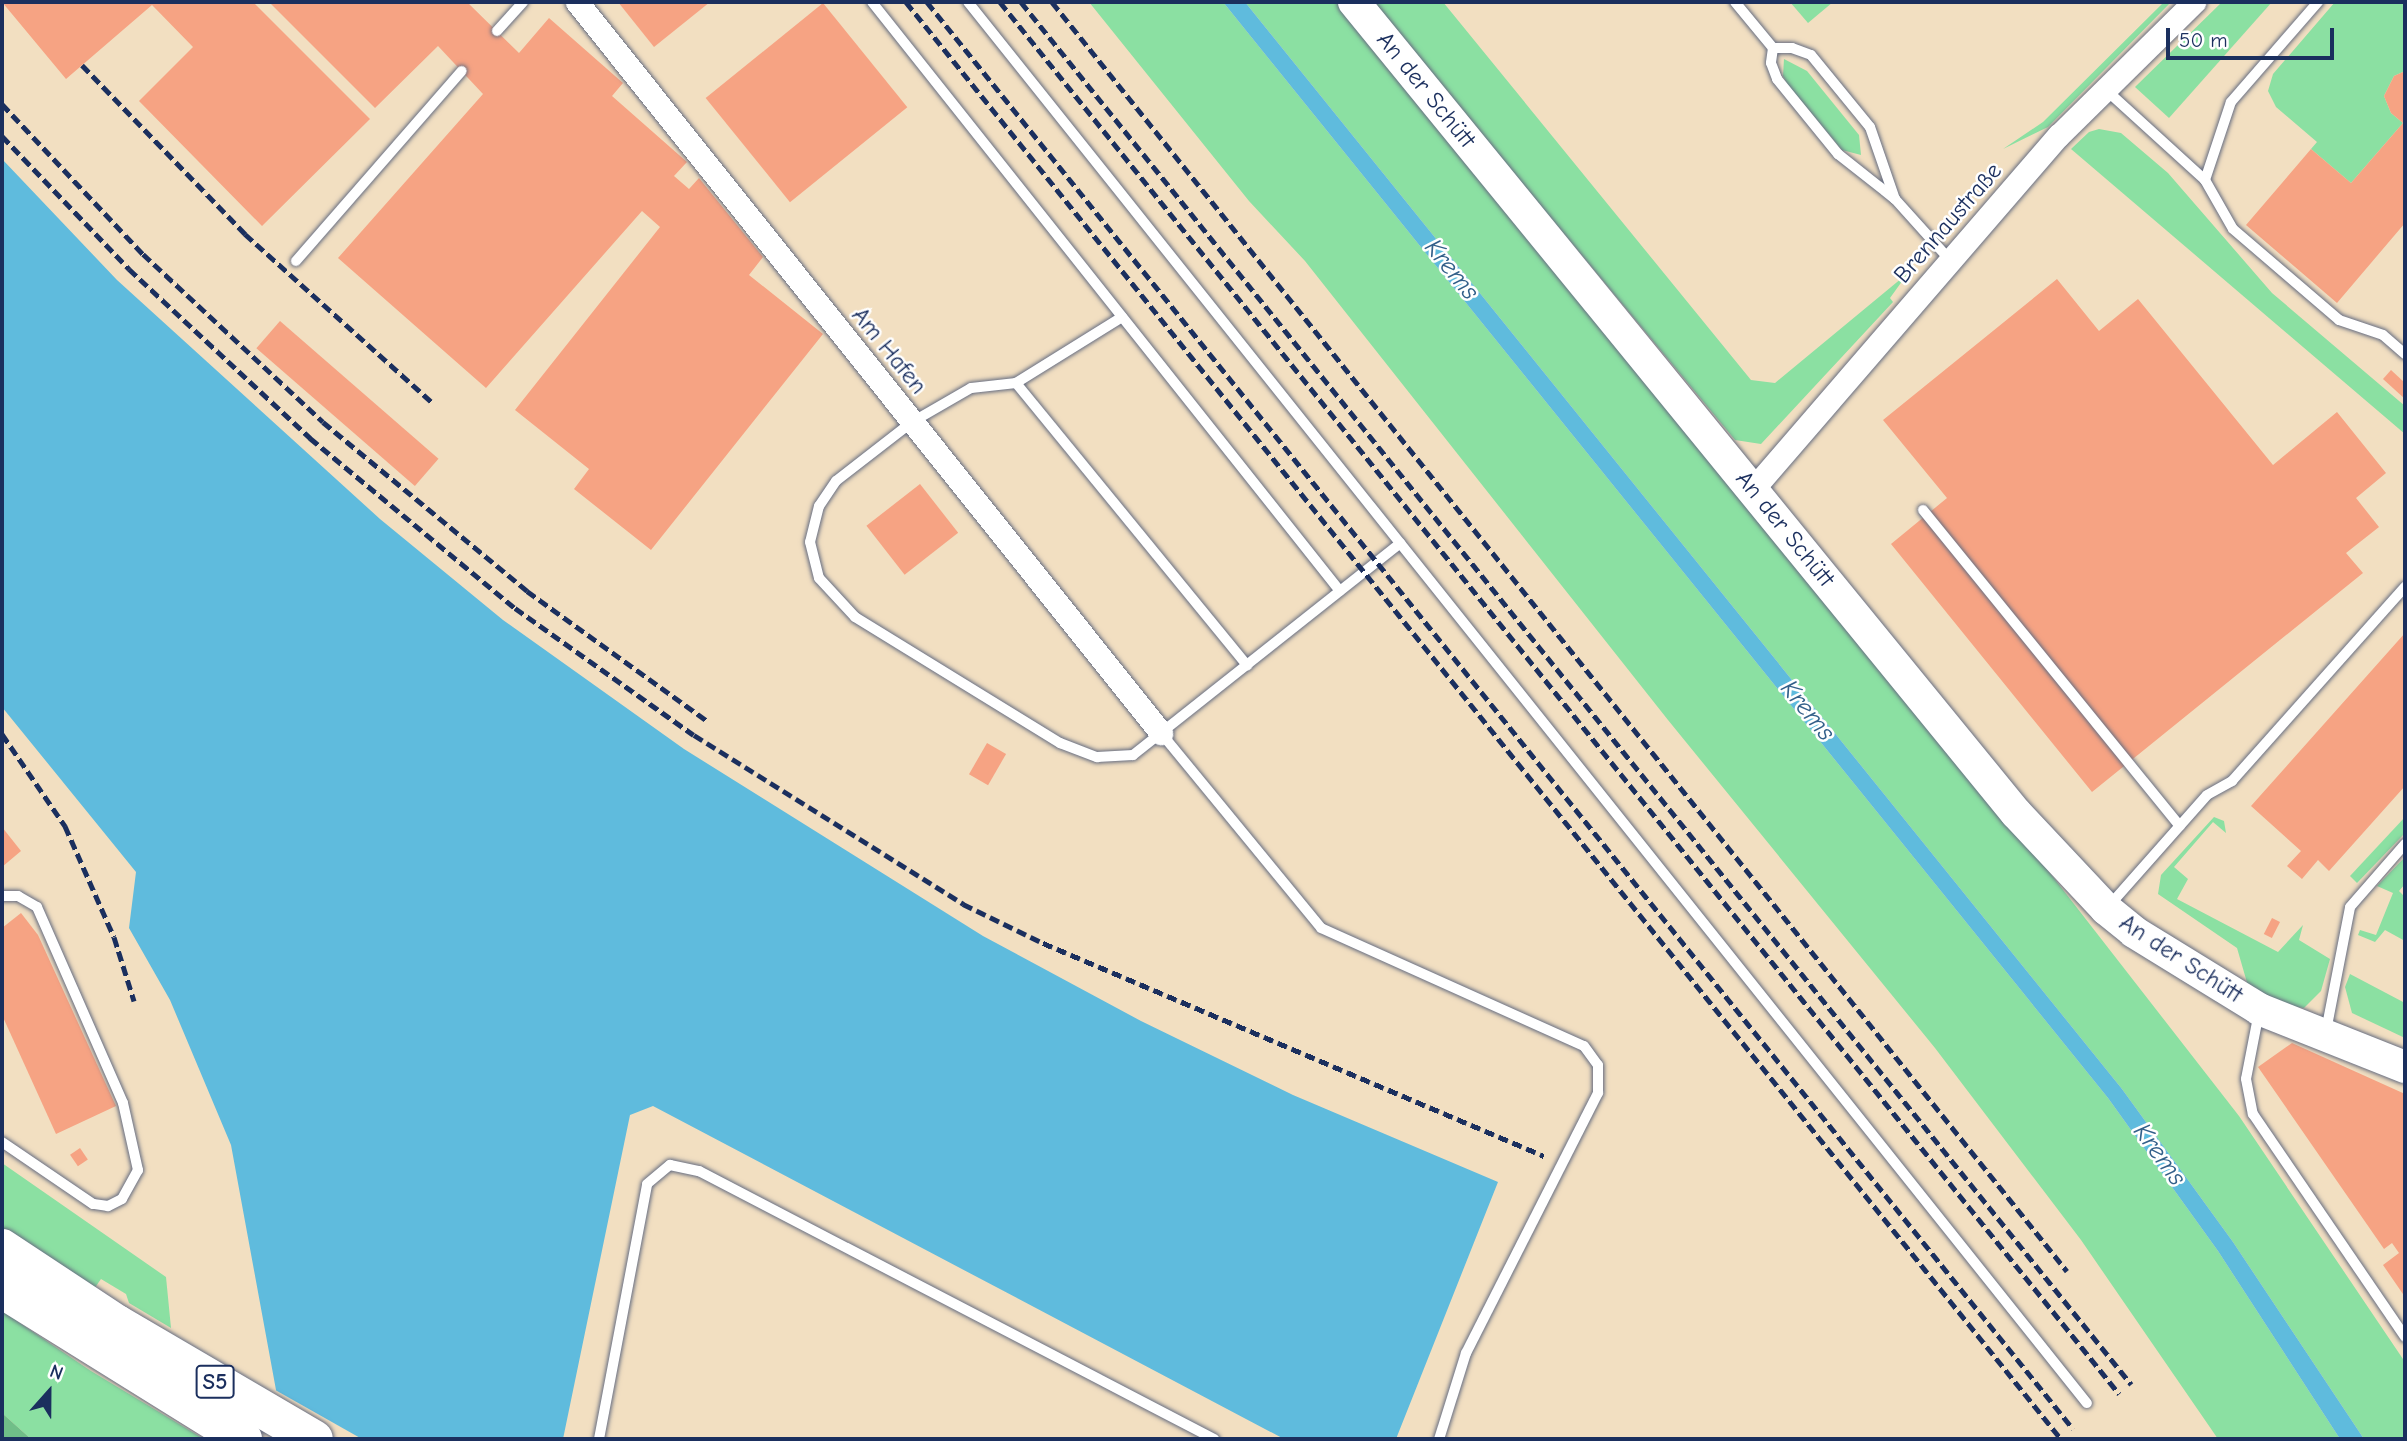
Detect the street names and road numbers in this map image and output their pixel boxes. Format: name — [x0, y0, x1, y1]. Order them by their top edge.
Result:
street label: An der Schütt — [1370, 26, 1482, 154]
street label: Brennaustraße — [1888, 157, 2008, 289]
street label: Am Hafen — [845, 302, 933, 400]
street label: An der Schütt — [1729, 465, 1841, 593]
street label: An der Schütt — [2114, 908, 2248, 1010]
road number: S5 — [194, 1362, 236, 1401]

